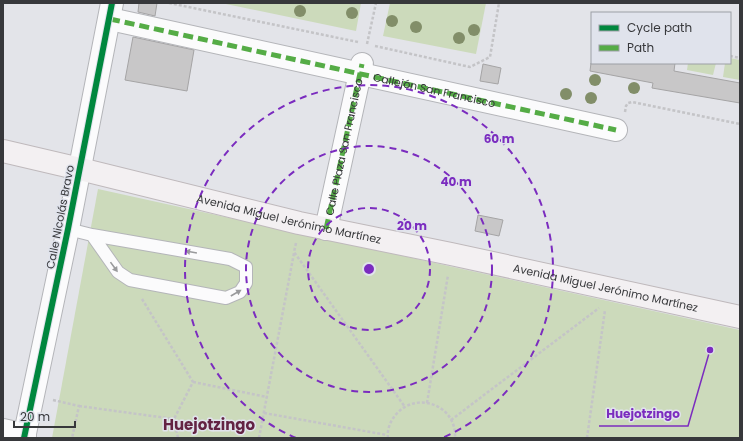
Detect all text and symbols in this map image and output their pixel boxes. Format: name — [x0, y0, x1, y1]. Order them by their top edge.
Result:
legend — [591, 12, 731, 64]
text: Cycle path — [627, 19, 692, 36]
text: Path — [627, 39, 654, 56]
street label: Callejón San Francisco — [372, 69, 497, 111]
street label: Calle Plaza San Francisco — [321, 77, 367, 217]
text: 60 m — [484, 130, 515, 147]
street label: Calle Nicolás Bravo — [42, 164, 78, 270]
text: 40 m — [440, 173, 472, 190]
street label: Avenida Miguel Jerónimo Martínez — [195, 190, 383, 248]
text: 20 m — [397, 217, 427, 234]
one-way arrow — [185, 249, 197, 255]
street label: Avenida Miguel Jerónimo Martínez — [512, 260, 700, 316]
one-way arrow — [110, 261, 119, 272]
centre of rings — [362, 262, 376, 276]
one-way arrow — [230, 289, 242, 296]
callout: Huejotzingo — [599, 402, 688, 426]
scale bar — [14, 403, 75, 429]
text: Huejotzingo — [606, 405, 680, 422]
text: 20 m — [20, 408, 50, 425]
district label: Huejotzingo — [163, 414, 255, 435]

